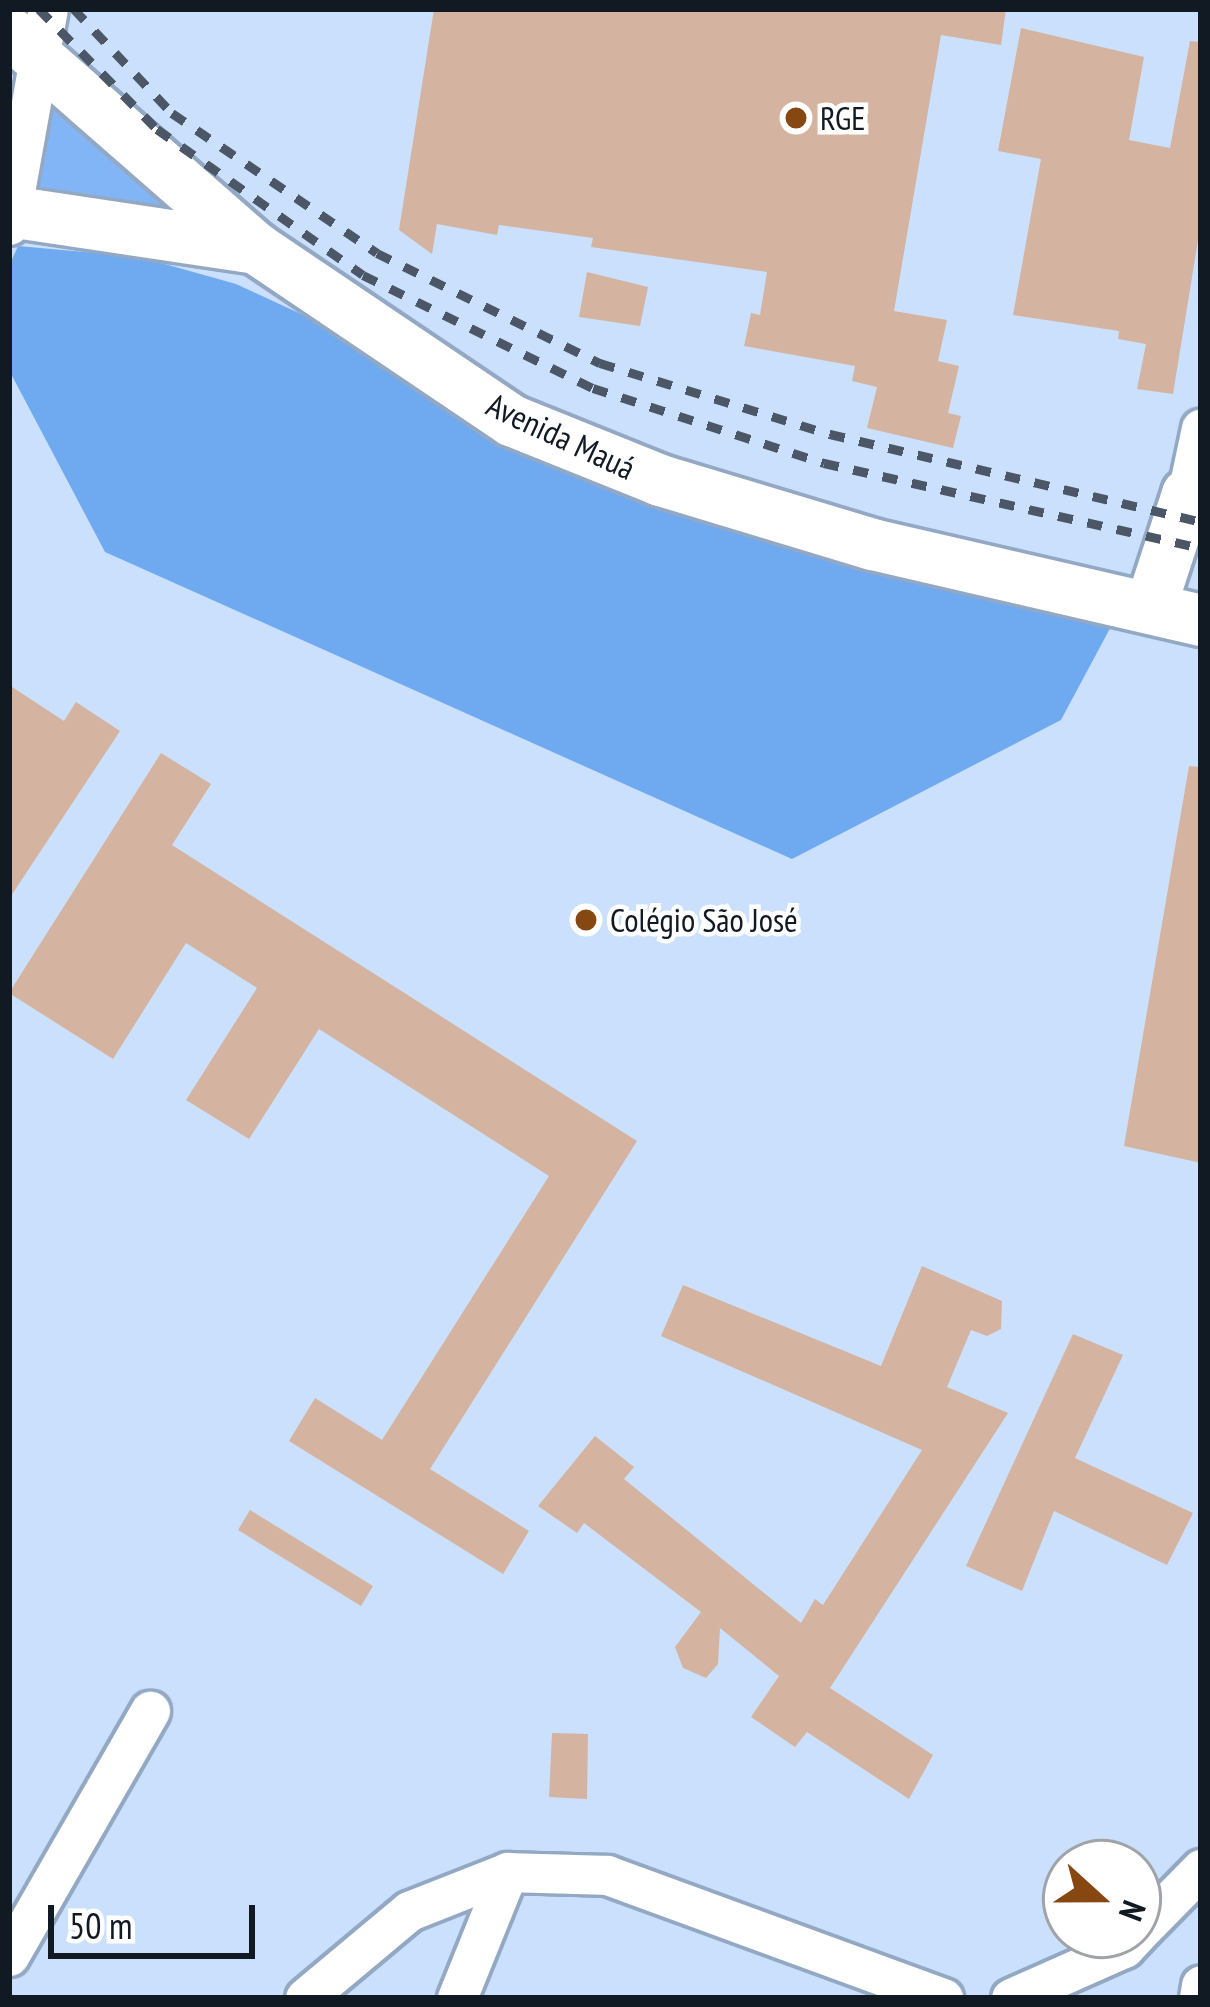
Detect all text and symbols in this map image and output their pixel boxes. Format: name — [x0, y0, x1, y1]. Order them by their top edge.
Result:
place label: RGE — [820, 98, 865, 138]
marker: RGE — [783, 105, 809, 131]
street label: Avenida Mauá — [481, 384, 641, 488]
place label: Colégio São José — [610, 900, 798, 940]
marker: Colégio São José — [573, 907, 599, 933]
north arrow — [1042, 1839, 1162, 1959]
scale bar — [54, 1881, 261, 1955]
text: N — [1110, 1895, 1157, 1927]
text: 50 m — [69, 1902, 132, 1949]

